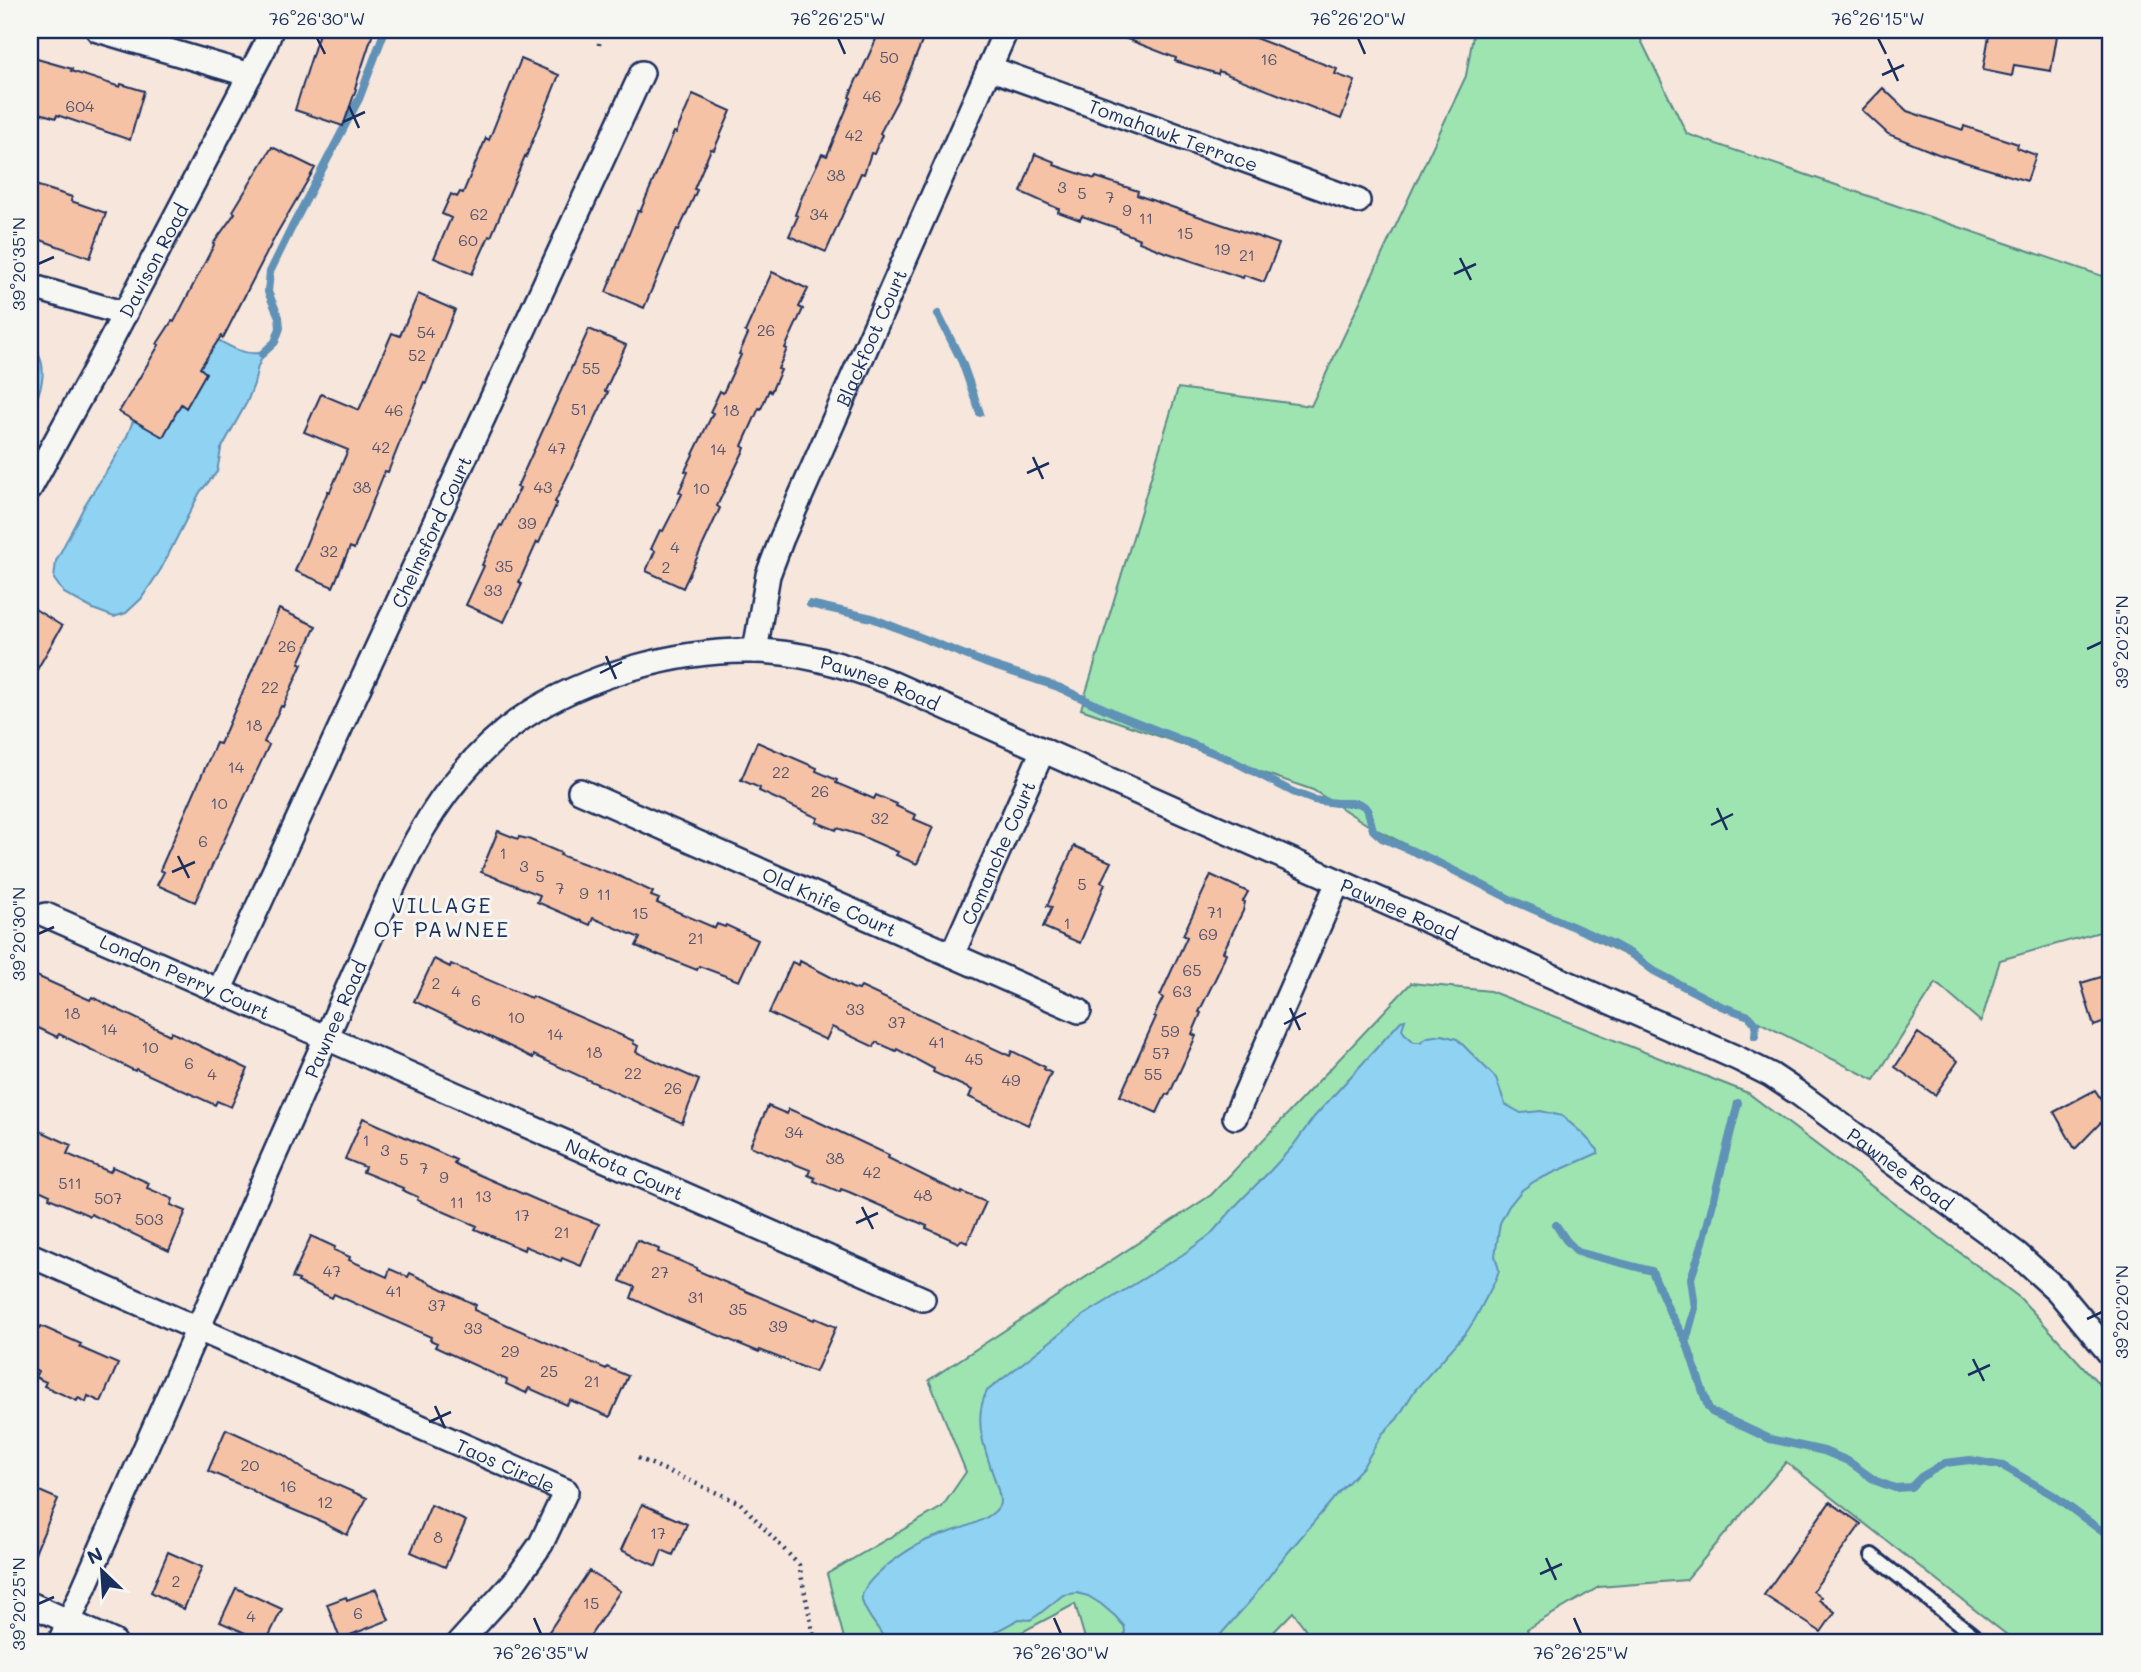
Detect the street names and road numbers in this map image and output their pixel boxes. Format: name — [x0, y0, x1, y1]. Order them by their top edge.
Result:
street label: Tomahawk Terrace — [1085, 92, 1262, 177]
street label: Davison Road — [113, 199, 193, 321]
street label: Blackfoot Court — [829, 265, 912, 410]
street label: Chelmsford Court — [385, 451, 477, 612]
street label: Pawnee Road — [818, 648, 944, 715]
street label: Comanche Court — [955, 777, 1040, 929]
street label: Old Knife Court — [759, 861, 901, 942]
street label: Pawnee Road — [1337, 872, 1462, 945]
street label: London Perry Court — [96, 928, 274, 1024]
street label: Pawnee Road — [298, 956, 371, 1081]
street label: Pawnee Road — [1843, 1121, 1959, 1216]
street label: Nakota Court — [562, 1132, 688, 1205]
street label: Taos Circle — [452, 1432, 559, 1497]

